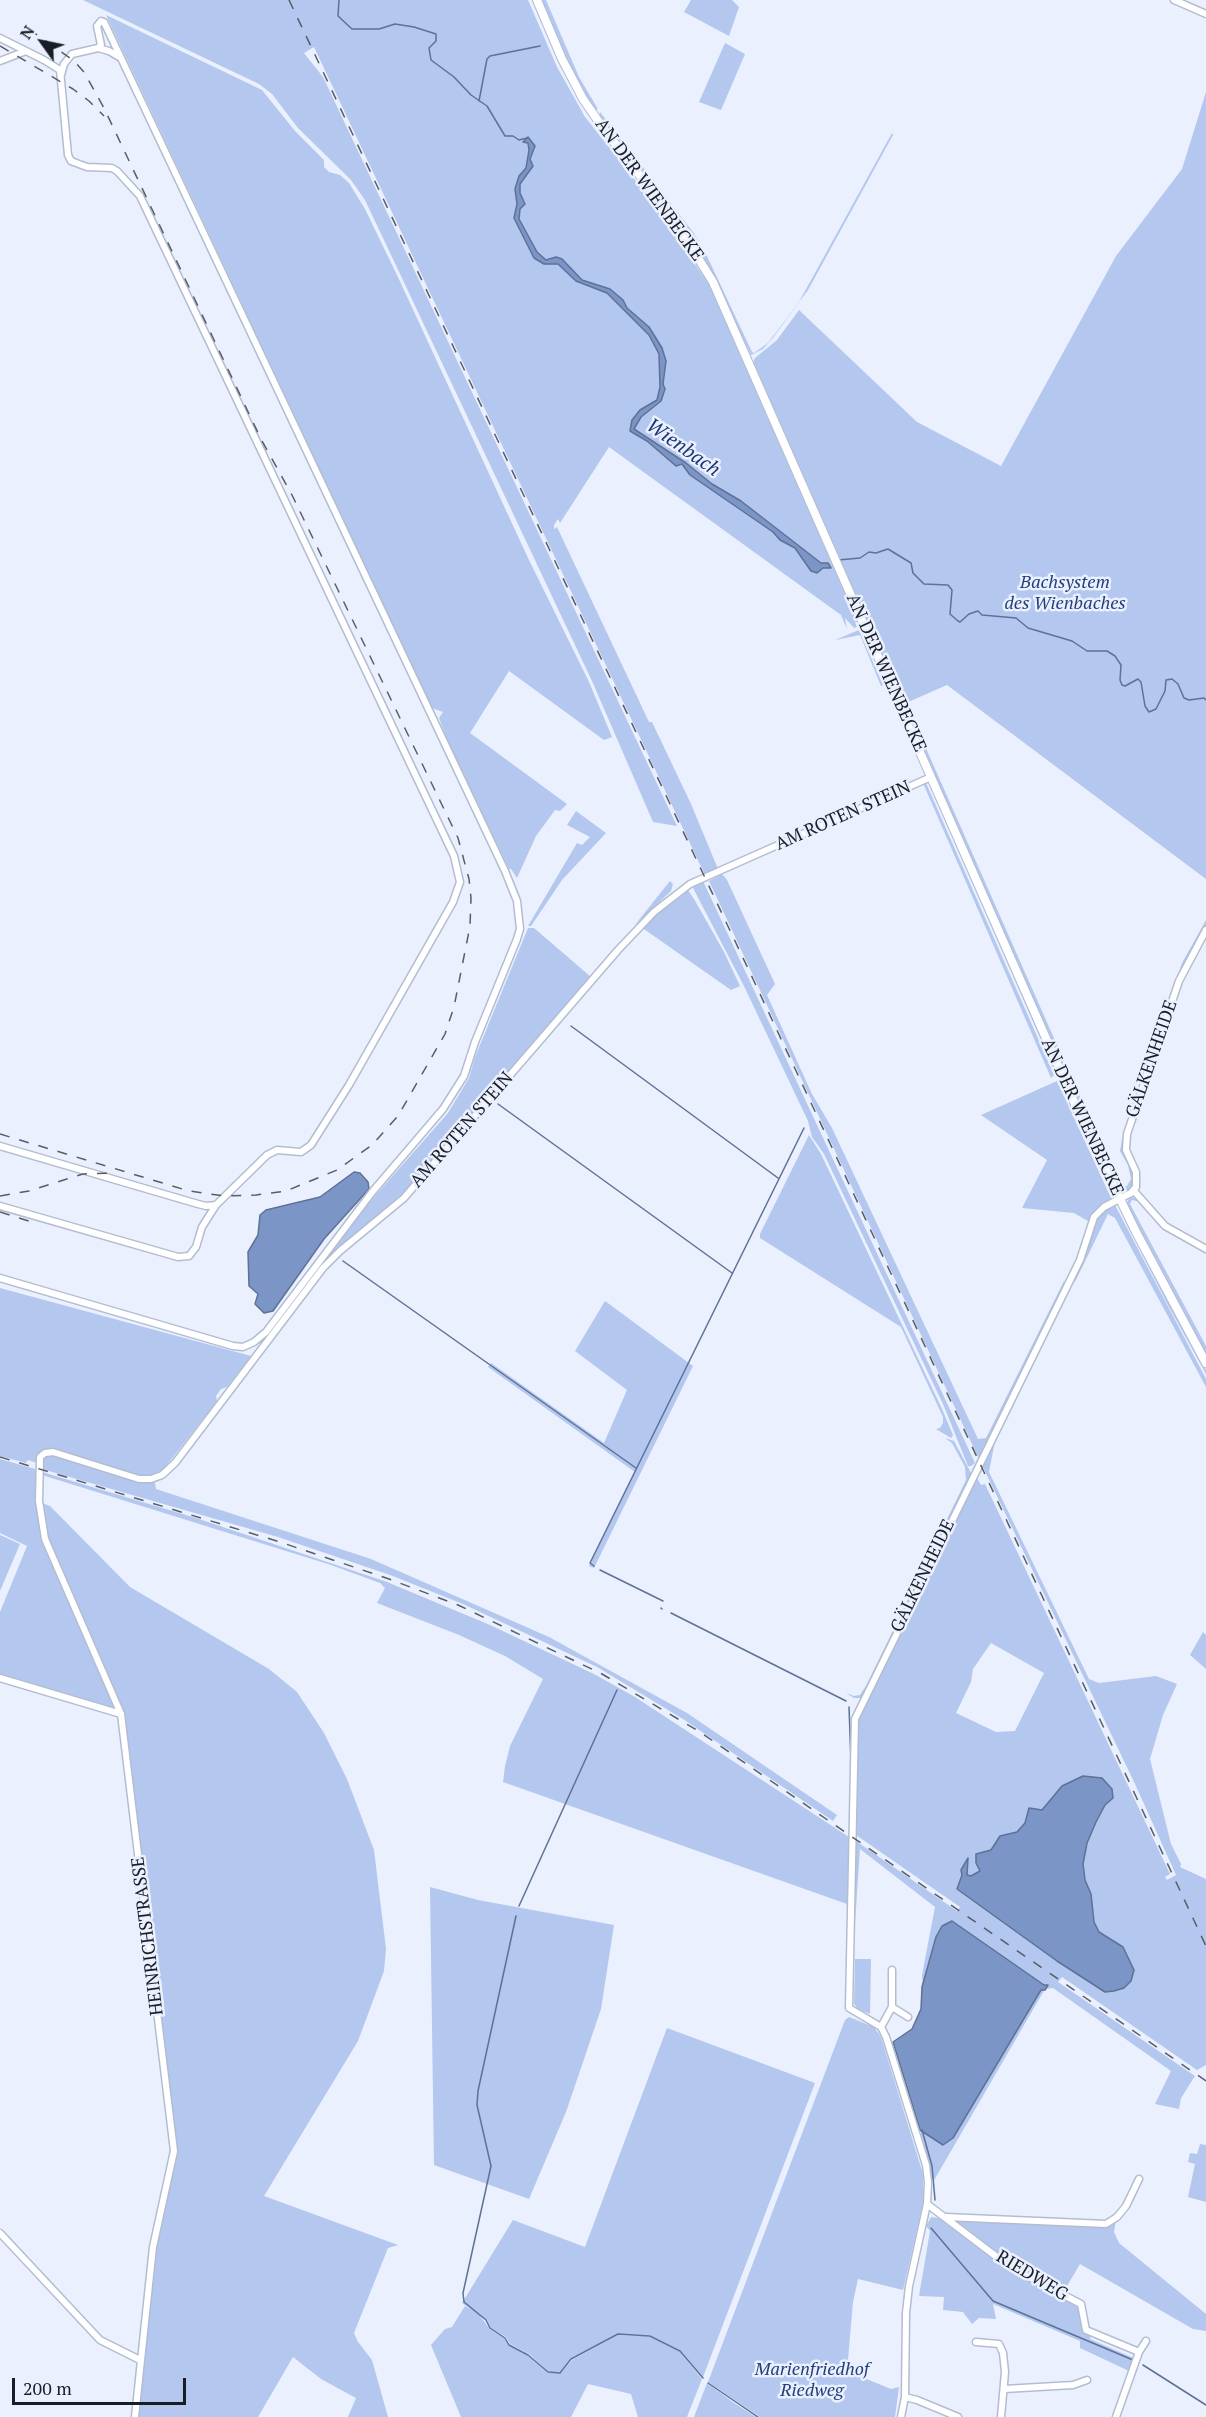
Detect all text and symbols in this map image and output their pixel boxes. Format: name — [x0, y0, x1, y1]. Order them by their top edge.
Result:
north arrow — [12, 12, 72, 72]
text: N — [14, 21, 39, 43]
street label: AN DER WIENBECKE — [590, 115, 708, 265]
water label: Wienbach — [641, 414, 725, 482]
park label: Bachsystem des Wienbaches — [1004, 572, 1126, 614]
street label: AN DER WIENBECKE — [841, 591, 931, 755]
street label: AM ROTEN STEIN — [772, 776, 914, 856]
street label: GÄLKENHEIDE — [1122, 997, 1182, 1121]
street label: AN DER WIENBECKE — [1036, 1035, 1128, 1199]
street label: AM ROTEN STEIN — [406, 1068, 518, 1192]
street label: GÄLKENHEIDE — [886, 1516, 960, 1636]
street label: HEINRICHSTRASSE — [128, 1855, 168, 2017]
street label: RIEDWEG — [992, 2246, 1072, 2306]
park label: Marienfriedhof Riedweg — [755, 2359, 869, 2402]
scale bar — [15, 2366, 189, 2404]
text: 200 m — [23, 2376, 72, 2400]

